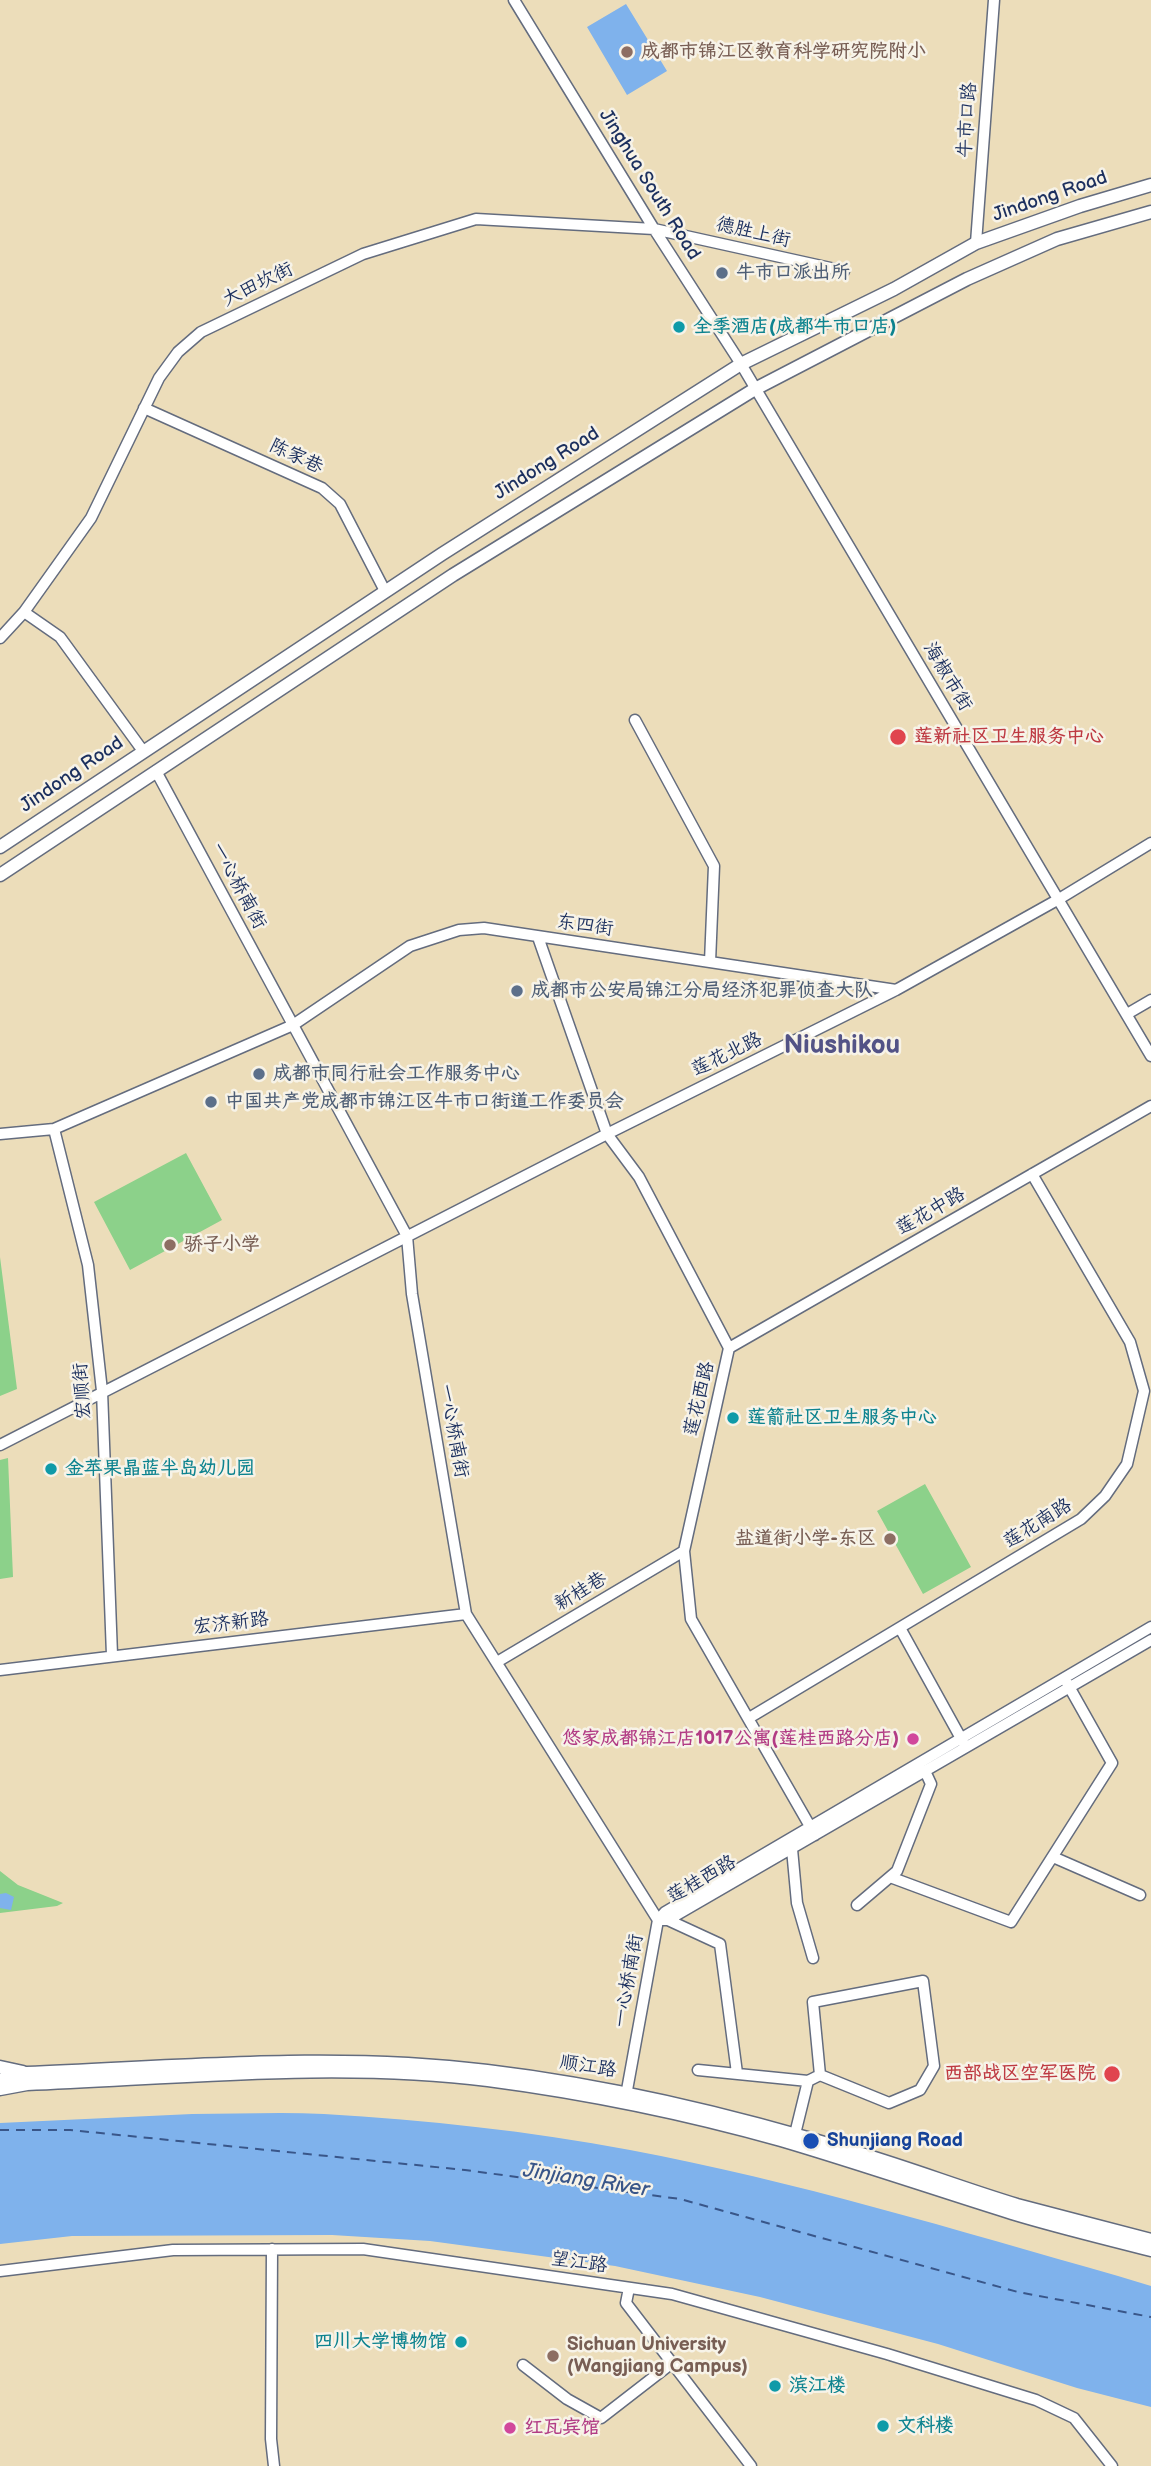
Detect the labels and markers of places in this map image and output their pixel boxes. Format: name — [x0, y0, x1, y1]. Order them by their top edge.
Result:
place label: 成都市锦江区教育科学研究院附小 — [641, 41, 926, 63]
marker: 成都市锦江区教育科学研究院附小 — [619, 44, 635, 60]
place label: 牛市口派出所 — [736, 262, 850, 284]
marker: 牛市口派出所 — [714, 265, 730, 281]
place label: 全季酒店(成都牛市口店) — [693, 316, 896, 338]
marker: 全季酒店(成都牛市口店) — [671, 319, 687, 335]
place label: 莲新社区卫生服务中心 — [914, 726, 1104, 748]
marker: 莲新社区卫生服务中心 — [888, 727, 908, 747]
place label: 成都市公安局锦江分局经济犯罪侦查大队 — [531, 980, 873, 1002]
marker: 成都市公安局锦江分局经济犯罪侦查大队 — [509, 983, 525, 999]
place label: 成都市同行社会工作服务中心 — [273, 1063, 520, 1085]
marker: 成都市同行社会工作服务中心 — [251, 1066, 267, 1082]
place label: 中国共产党成都市锦江区牛市口街道工作委员会 — [225, 1091, 624, 1113]
marker: 中国共产党成都市锦江区牛市口街道工作委员会 — [203, 1094, 219, 1110]
place label: 骄子小学 — [184, 1234, 260, 1256]
marker: 骄子小学 — [162, 1237, 178, 1253]
place label: 莲箭社区卫生服务中心 — [747, 1407, 937, 1429]
marker: 莲箭社区卫生服务中心 — [725, 1410, 741, 1426]
place label: 金苹果晶蓝半岛幼儿园 — [65, 1458, 255, 1480]
marker: 金苹果晶蓝半岛幼儿园 — [43, 1461, 59, 1477]
place label: 盐道街小学-东区 — [735, 1528, 876, 1550]
marker: 盐道街小学-东区 — [882, 1531, 898, 1547]
place label: 悠家成都锦江店1017公寓(莲桂西路分店) — [562, 1728, 899, 1750]
marker: 悠家成都锦江店1017公寓(莲桂西路分店) — [905, 1731, 921, 1747]
place label: 西部战区空军医院 — [944, 2063, 1096, 2085]
marker: 西部战区空军医院 — [1102, 2064, 1122, 2084]
place label: Shunjiang Road — [827, 2130, 963, 2152]
marker: Shunjiang Road — [801, 2131, 821, 2151]
place label: 四川大学博物馆 — [314, 2331, 447, 2353]
marker: 四川大学博物馆 — [453, 2334, 469, 2350]
place label: Sichuan University (Wangjiang Campus) — [567, 2334, 748, 2378]
marker: Sichuan University (Wangjiang Campus) — [545, 2348, 561, 2364]
place label: 滨江楼 — [789, 2375, 846, 2397]
marker: 滨江楼 — [767, 2378, 783, 2394]
place label: 文科楼 — [897, 2415, 954, 2437]
place label: 红瓦宾馆 — [524, 2417, 600, 2439]
marker: 文科楼 — [875, 2418, 891, 2434]
marker: 红瓦宾馆 — [502, 2420, 518, 2436]

